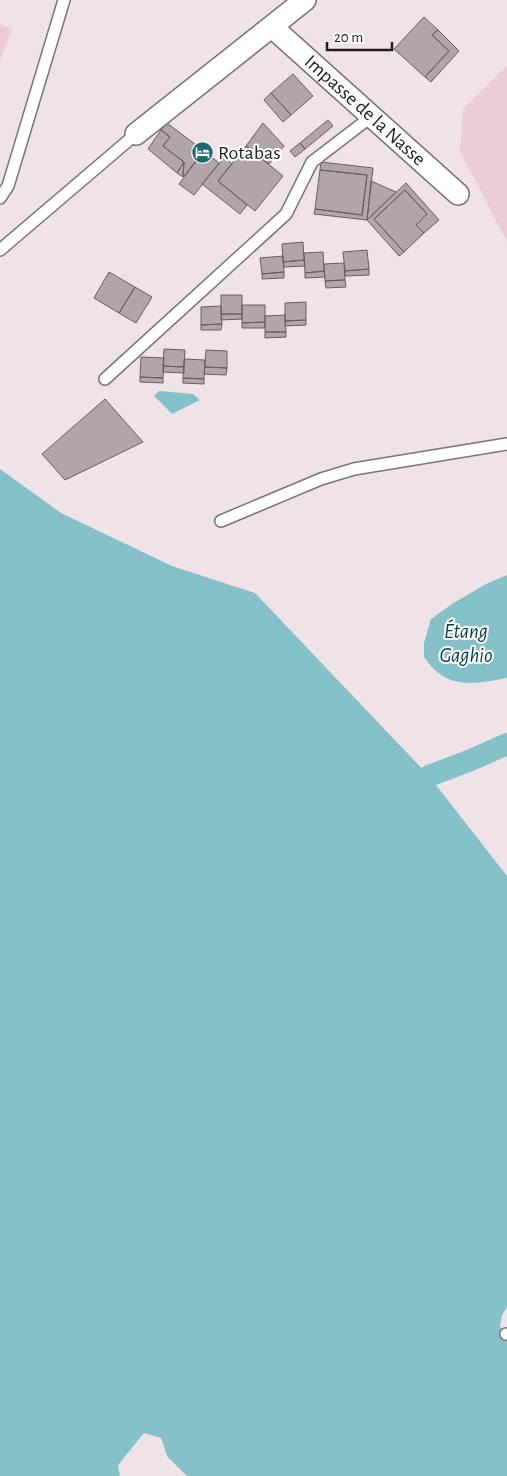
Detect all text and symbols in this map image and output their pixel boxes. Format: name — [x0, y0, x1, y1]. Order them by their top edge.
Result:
scale bar — [327, 20, 392, 52]
text: 20 m — [334, 30, 363, 45]
street label: Impasse de la Nasse — [301, 51, 429, 170]
hotel icon: Rotabas — [190, 141, 214, 165]
place label: Rotabas — [218, 143, 281, 163]
water label: Étang Gaghio — [439, 619, 493, 666]

